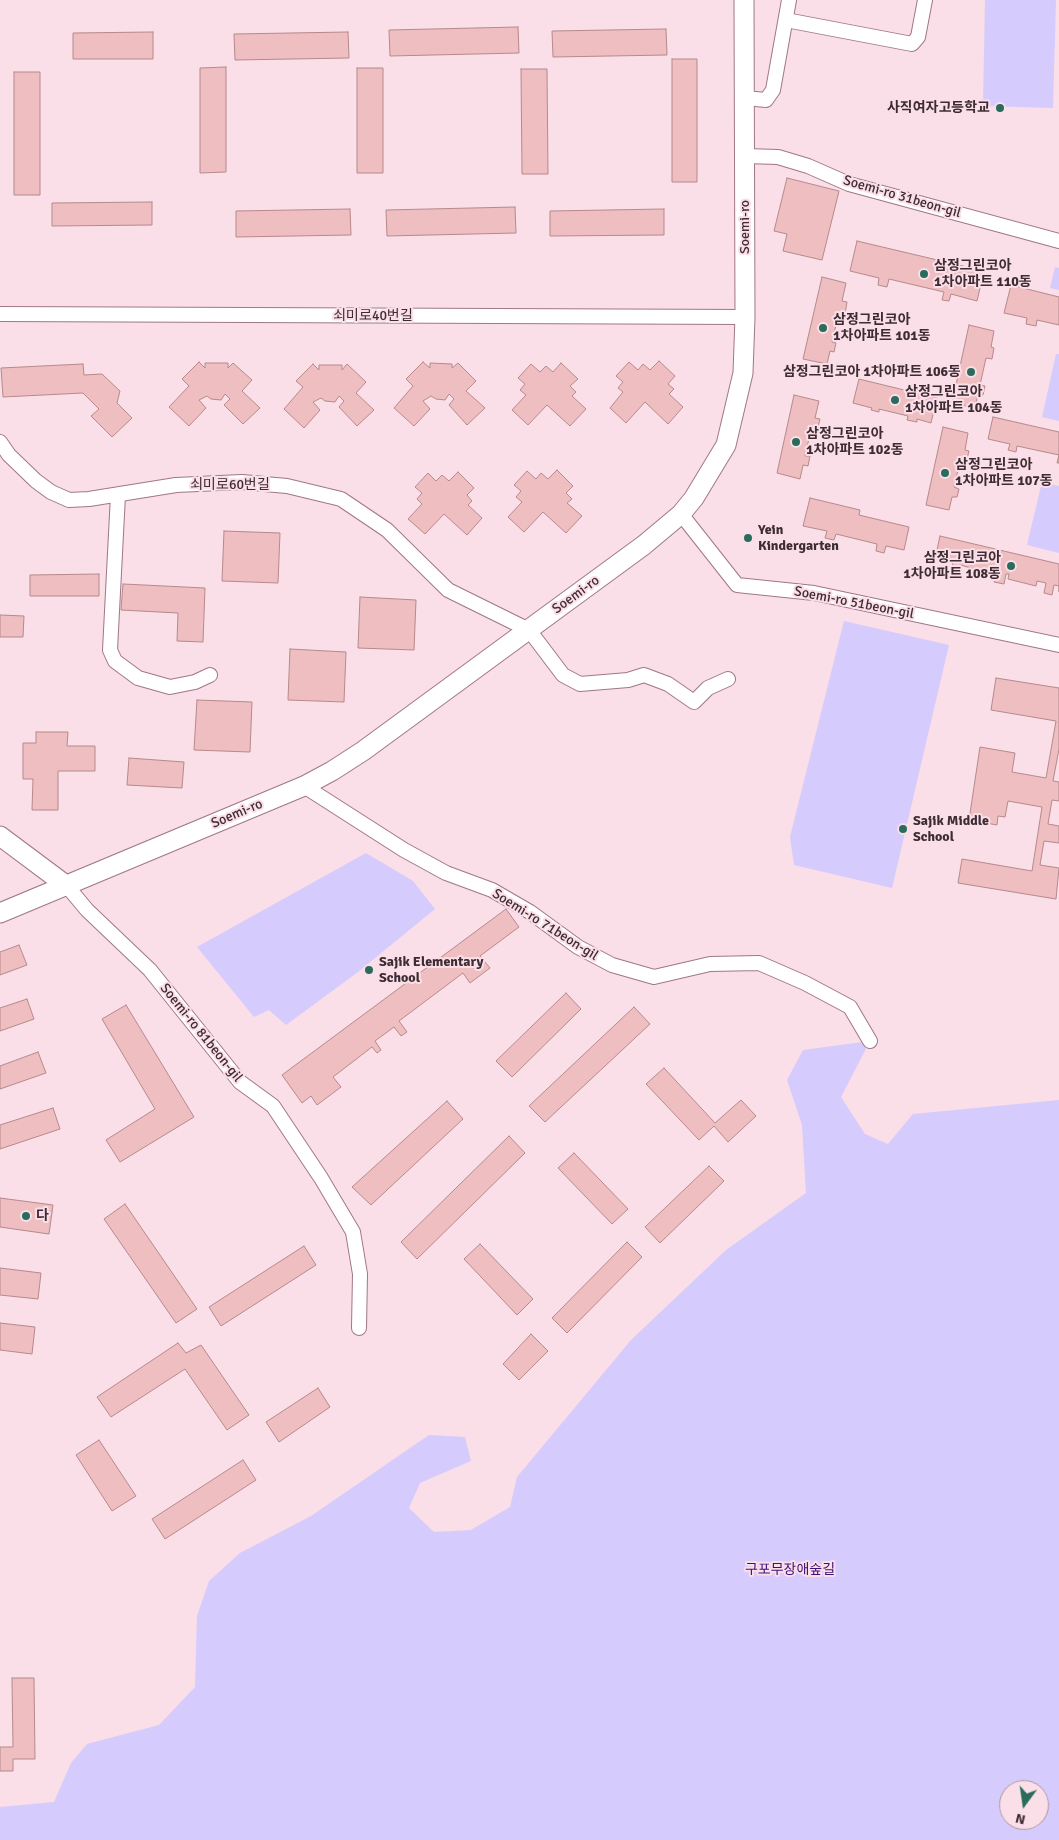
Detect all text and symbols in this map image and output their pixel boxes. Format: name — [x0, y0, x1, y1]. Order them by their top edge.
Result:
place label: 사직여자고등학교 — [887, 100, 990, 116]
marker: 사직여자고등학교 — [994, 102, 1006, 114]
street label: Soemi-ro 31beon-gil — [841, 172, 963, 222]
street label: Soemi-ro — [737, 200, 753, 254]
place label: 삼정그린코아 1차아파트 110동 — [934, 258, 1032, 290]
marker: 삼정그린코아 1차아파트 110동 — [918, 268, 930, 280]
street label: 쇠미로40번길 — [333, 308, 413, 324]
place label: 삼정그린코아 1차아파트 101동 — [833, 312, 931, 344]
marker: 삼정그린코아 1차아파트 101동 — [817, 322, 829, 334]
place label: 삼정그린코아 1차아파트 106동 — [783, 364, 961, 380]
marker: 삼정그린코아 1차아파트 106동 — [965, 366, 977, 378]
place label: 삼정그린코아 1차아파트 104동 — [905, 384, 1003, 417]
marker: 삼정그린코아 1차아파트 104동 — [889, 394, 901, 406]
place label: 삼정그린코아 1차아파트 102동 — [806, 426, 904, 458]
marker: 삼정그린코아 1차아파트 102동 — [790, 436, 802, 448]
place label: 삼정그린코아 1차아파트 107동 — [955, 457, 1053, 490]
marker: 삼정그린코아 1차아파트 107동 — [939, 467, 951, 479]
street label: 쇠미로60번길 — [190, 477, 270, 493]
place label: Yein Kindergarten — [758, 522, 839, 554]
marker: Yein Kindergarten — [742, 532, 754, 544]
place label: 삼정그린코아 1차아파트 108동 — [903, 550, 1001, 582]
marker: 삼정그린코아 1차아파트 108동 — [1005, 560, 1017, 572]
street label: Soemi-ro — [549, 572, 603, 618]
street label: Soemi-ro 51beon-gil — [793, 583, 915, 623]
street label: Soemi-ro — [209, 796, 265, 832]
place label: Sajik Middle School — [913, 813, 989, 846]
marker: Sajik Middle School — [897, 823, 909, 835]
street label: Soemi-ro 71beon-gil — [489, 886, 601, 964]
place label: Sajik Elementary School — [379, 954, 483, 986]
marker: Sajik Elementary School — [363, 964, 375, 976]
street label: Soemi-ro 81beon-gil — [156, 980, 246, 1086]
place label: 다 — [36, 1208, 49, 1224]
marker: 다 — [20, 1210, 32, 1222]
park label: 구포무장애숲길 — [745, 1562, 835, 1578]
north arrow — [999, 1780, 1049, 1830]
text: N — [1014, 1810, 1027, 1828]

